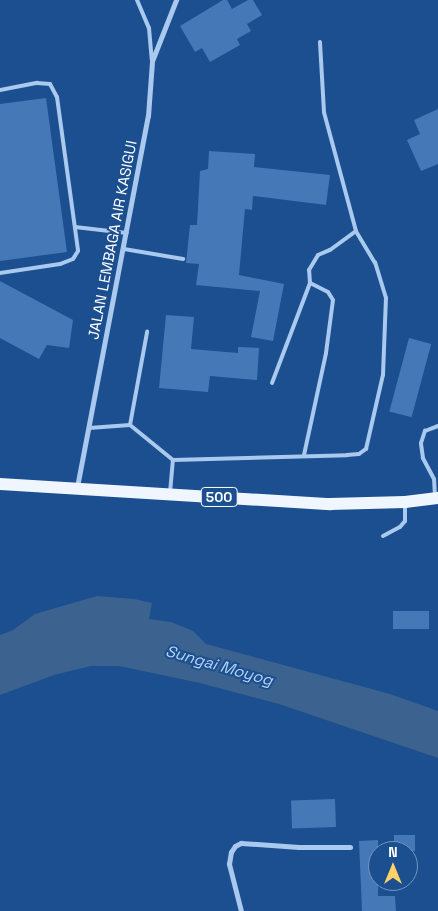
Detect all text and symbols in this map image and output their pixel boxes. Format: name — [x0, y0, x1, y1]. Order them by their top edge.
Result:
street label: JALAN LEMBAGA AIR KASIGUI — [84, 139, 140, 341]
road number: 500 — [200, 486, 238, 508]
water label: Sungai Moyog — [163, 642, 275, 690]
north arrow — [368, 841, 418, 891]
text: N — [388, 843, 398, 861]

